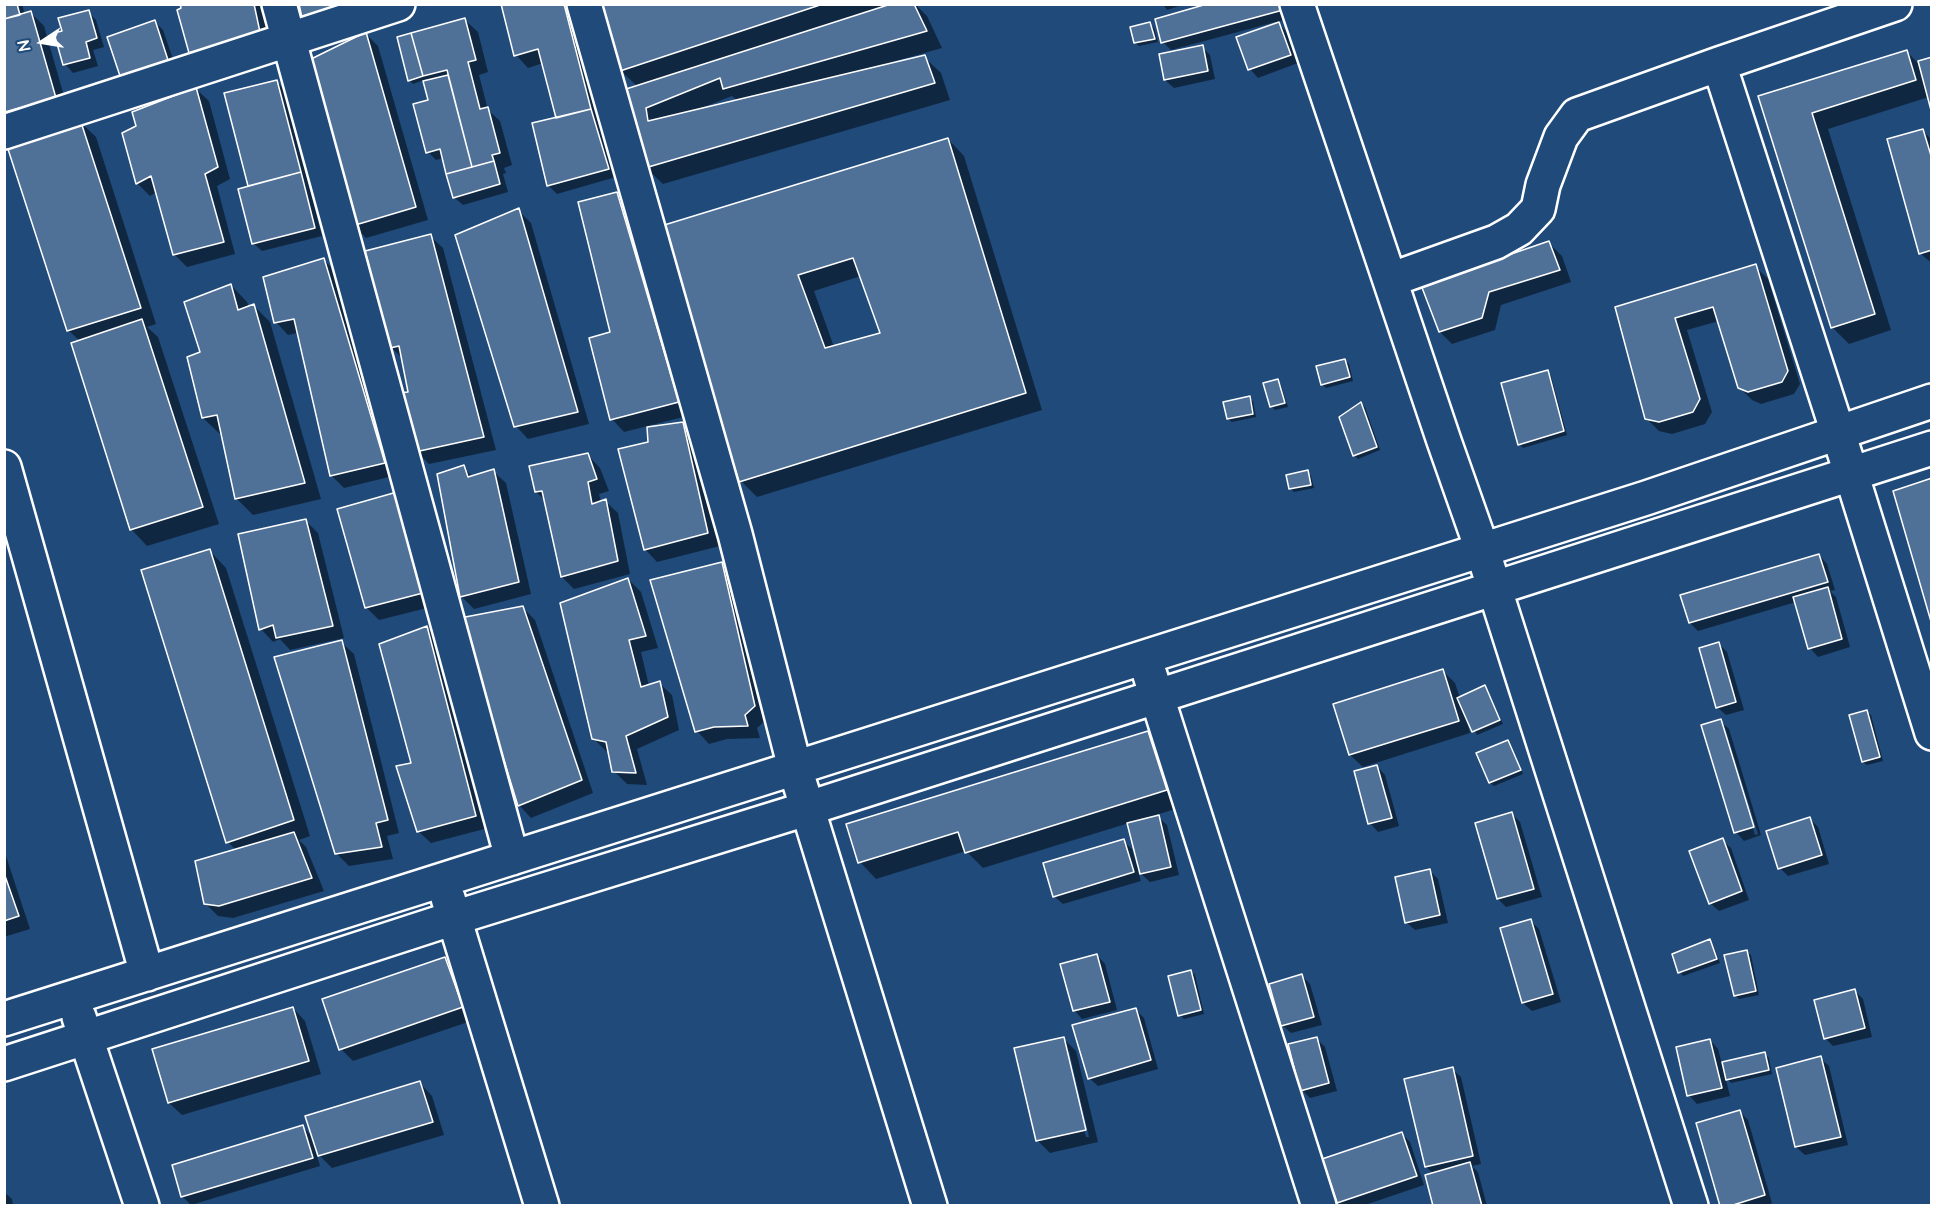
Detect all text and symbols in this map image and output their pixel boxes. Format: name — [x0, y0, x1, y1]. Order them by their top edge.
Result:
north arrow — [12, 12, 72, 72]
text: N — [13, 39, 36, 53]

